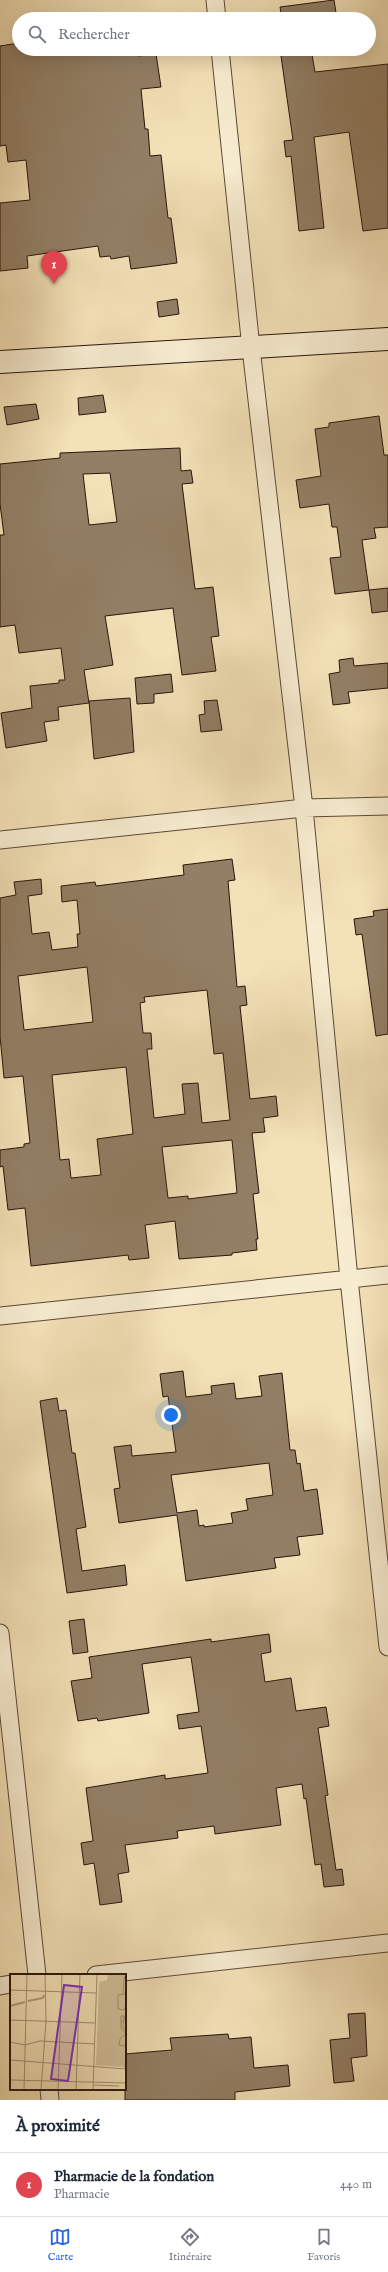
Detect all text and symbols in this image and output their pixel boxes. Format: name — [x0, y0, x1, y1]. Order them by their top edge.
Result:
search box — [12, 12, 376, 56]
icon: search — [26, 23, 48, 45]
text: Rechercher — [58, 25, 130, 44]
pin: 1 — [41, 251, 67, 284]
your location — [161, 1405, 181, 1425]
inset map — [10, 1974, 126, 2090]
text: À proximité — [16, 2116, 100, 2137]
text: Pharmacie de la fondation — [54, 2167, 214, 2186]
text: 1 — [27, 2176, 31, 2193]
text: 440 m — [340, 2176, 372, 2193]
text: Pharmacie — [54, 2186, 109, 2203]
tab: Carte — [48, 2226, 73, 2264]
tab: Itinéraire — [169, 2226, 212, 2264]
tab: Favoris — [307, 2226, 340, 2264]

